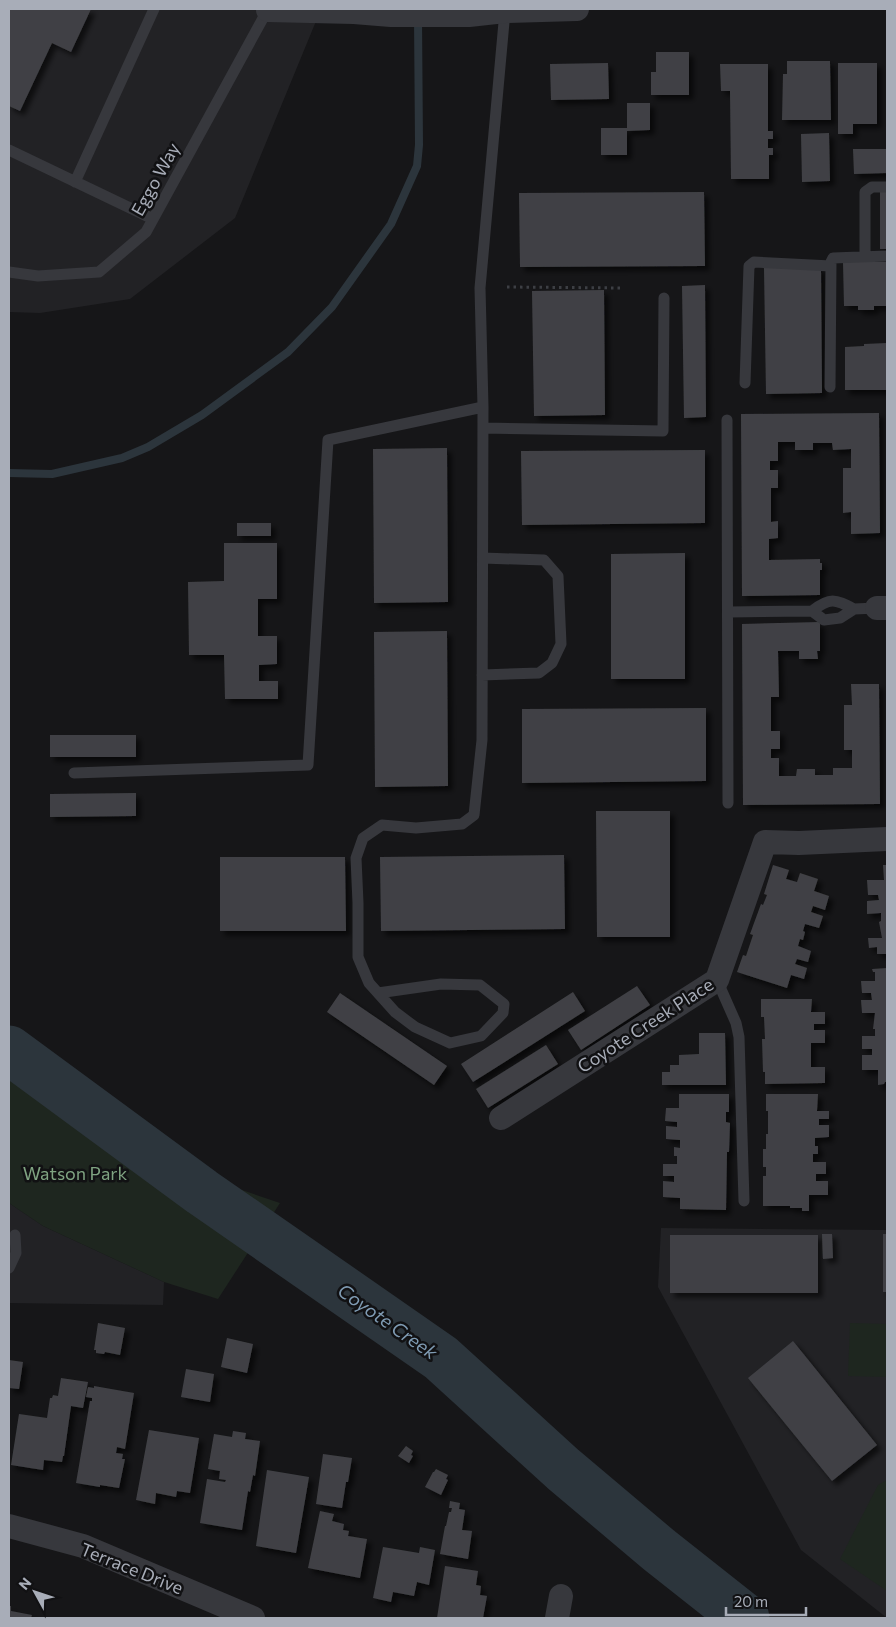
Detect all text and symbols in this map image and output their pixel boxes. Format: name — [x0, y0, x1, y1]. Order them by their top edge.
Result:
street label: Eggo Way — [126, 139, 184, 219]
street label: Coyote Creek Place — [573, 973, 717, 1077]
park label: Watson Park — [23, 1162, 128, 1184]
water label: Coyote Creek — [334, 1278, 443, 1364]
street label: Terrace Drive — [78, 1537, 186, 1599]
north arrow — [10, 1567, 60, 1617]
text: N — [15, 1574, 35, 1593]
scale bar — [726, 1584, 806, 1616]
text: 20 m — [734, 1592, 768, 1610]

